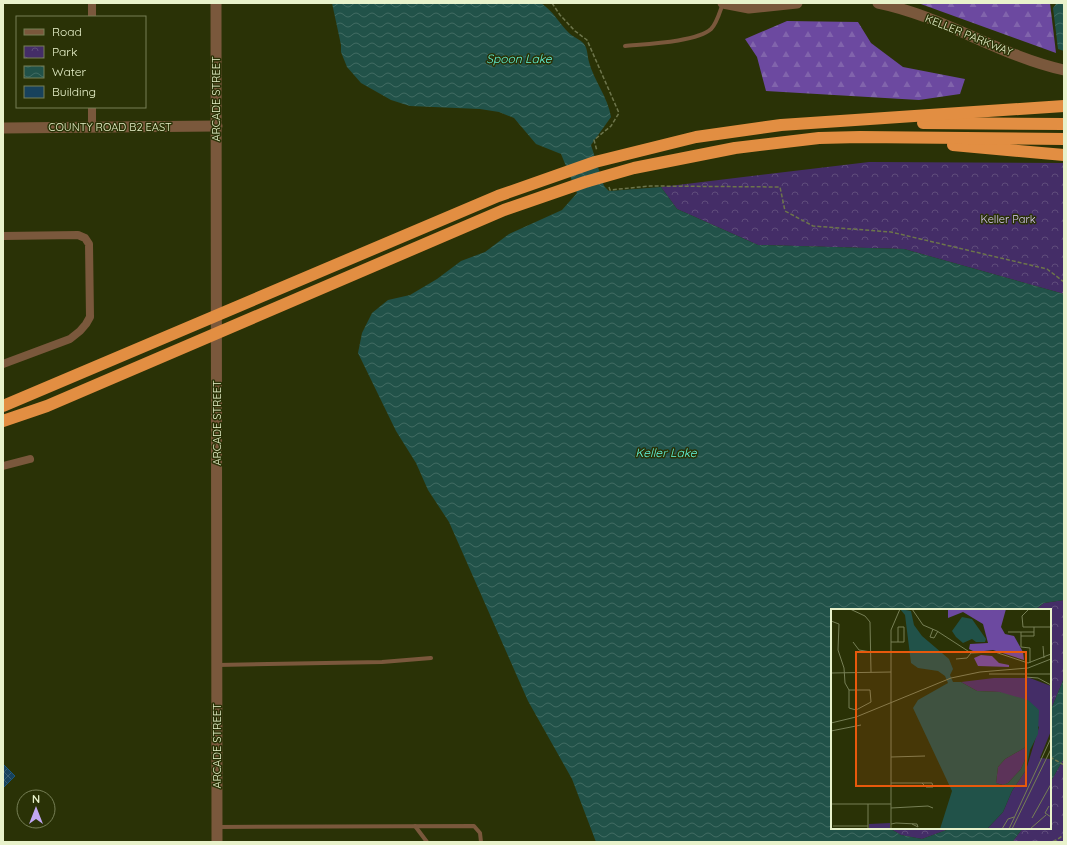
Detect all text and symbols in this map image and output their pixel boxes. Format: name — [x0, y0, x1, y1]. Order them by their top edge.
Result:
street label: KELLER PARKWAY — [923, 11, 1015, 59]
legend — [16, 16, 146, 108]
text: Road — [52, 24, 82, 39]
text: Park — [52, 44, 77, 59]
water label: Spoon Lake — [486, 51, 553, 66]
street label: ARCADE STREET — [209, 56, 223, 142]
text: Water — [52, 64, 87, 79]
text: Building — [52, 84, 96, 99]
street label: COUNTY ROAD B2 EAST — [48, 120, 172, 134]
park label: Keller Park — [980, 212, 1036, 226]
street label: ARCADE STREET — [210, 380, 224, 466]
water label: Keller Lake — [635, 445, 698, 460]
inset map — [831, 609, 1051, 829]
street label: ARCADE STREET — [210, 703, 224, 789]
north arrow — [16, 789, 56, 829]
text: N — [32, 792, 40, 806]

